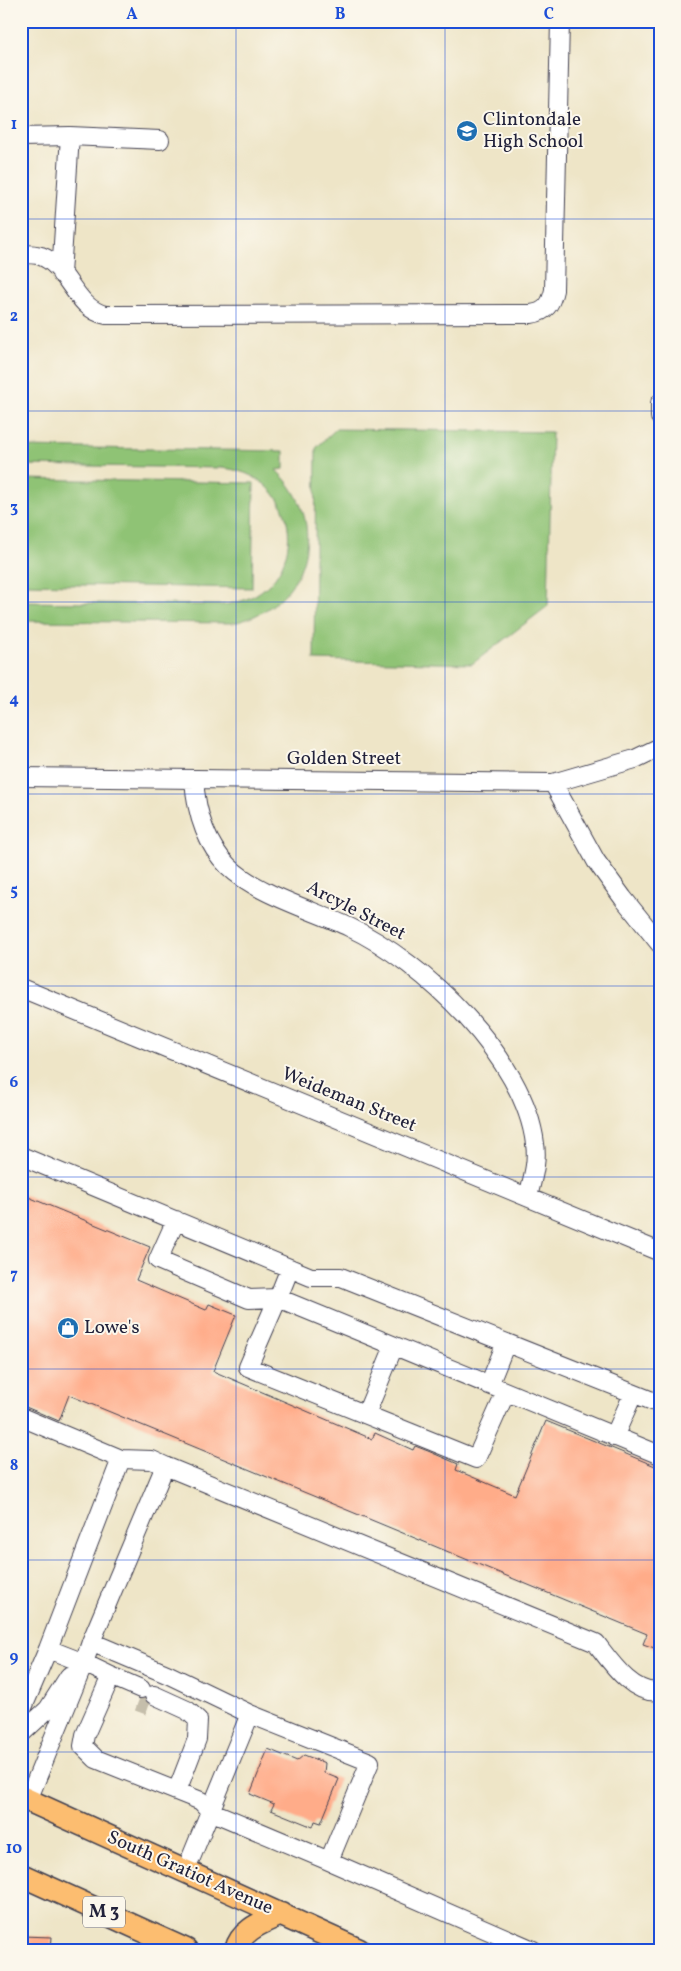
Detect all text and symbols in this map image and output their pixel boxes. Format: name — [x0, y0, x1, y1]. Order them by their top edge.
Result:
text: A — [126, 4, 138, 26]
text: B — [335, 4, 346, 26]
text: C — [544, 4, 554, 26]
place label: Clintondale High School — [483, 107, 584, 155]
text: 1 — [11, 114, 17, 136]
school or university icon: Clintondale High School — [455, 119, 479, 143]
text: 2 — [10, 306, 18, 328]
text: 3 — [10, 497, 18, 519]
text: 4 — [9, 689, 19, 711]
street label: Golden Street — [287, 746, 401, 772]
street label: Arcyle Street — [302, 875, 410, 947]
text: 5 — [10, 880, 18, 902]
street label: Weideman Street — [278, 1061, 421, 1139]
text: 6 — [10, 1072, 19, 1094]
text: 7 — [10, 1264, 18, 1286]
place label: Lowe's — [84, 1315, 140, 1341]
shop icon: Lowe's — [56, 1316, 80, 1340]
text: 8 — [10, 1455, 18, 1477]
text: 9 — [10, 1647, 19, 1669]
street label: South Gratiot Avenue — [103, 1825, 277, 1921]
text: 10 — [6, 1838, 22, 1860]
road number: M 3 — [83, 1896, 125, 1928]

